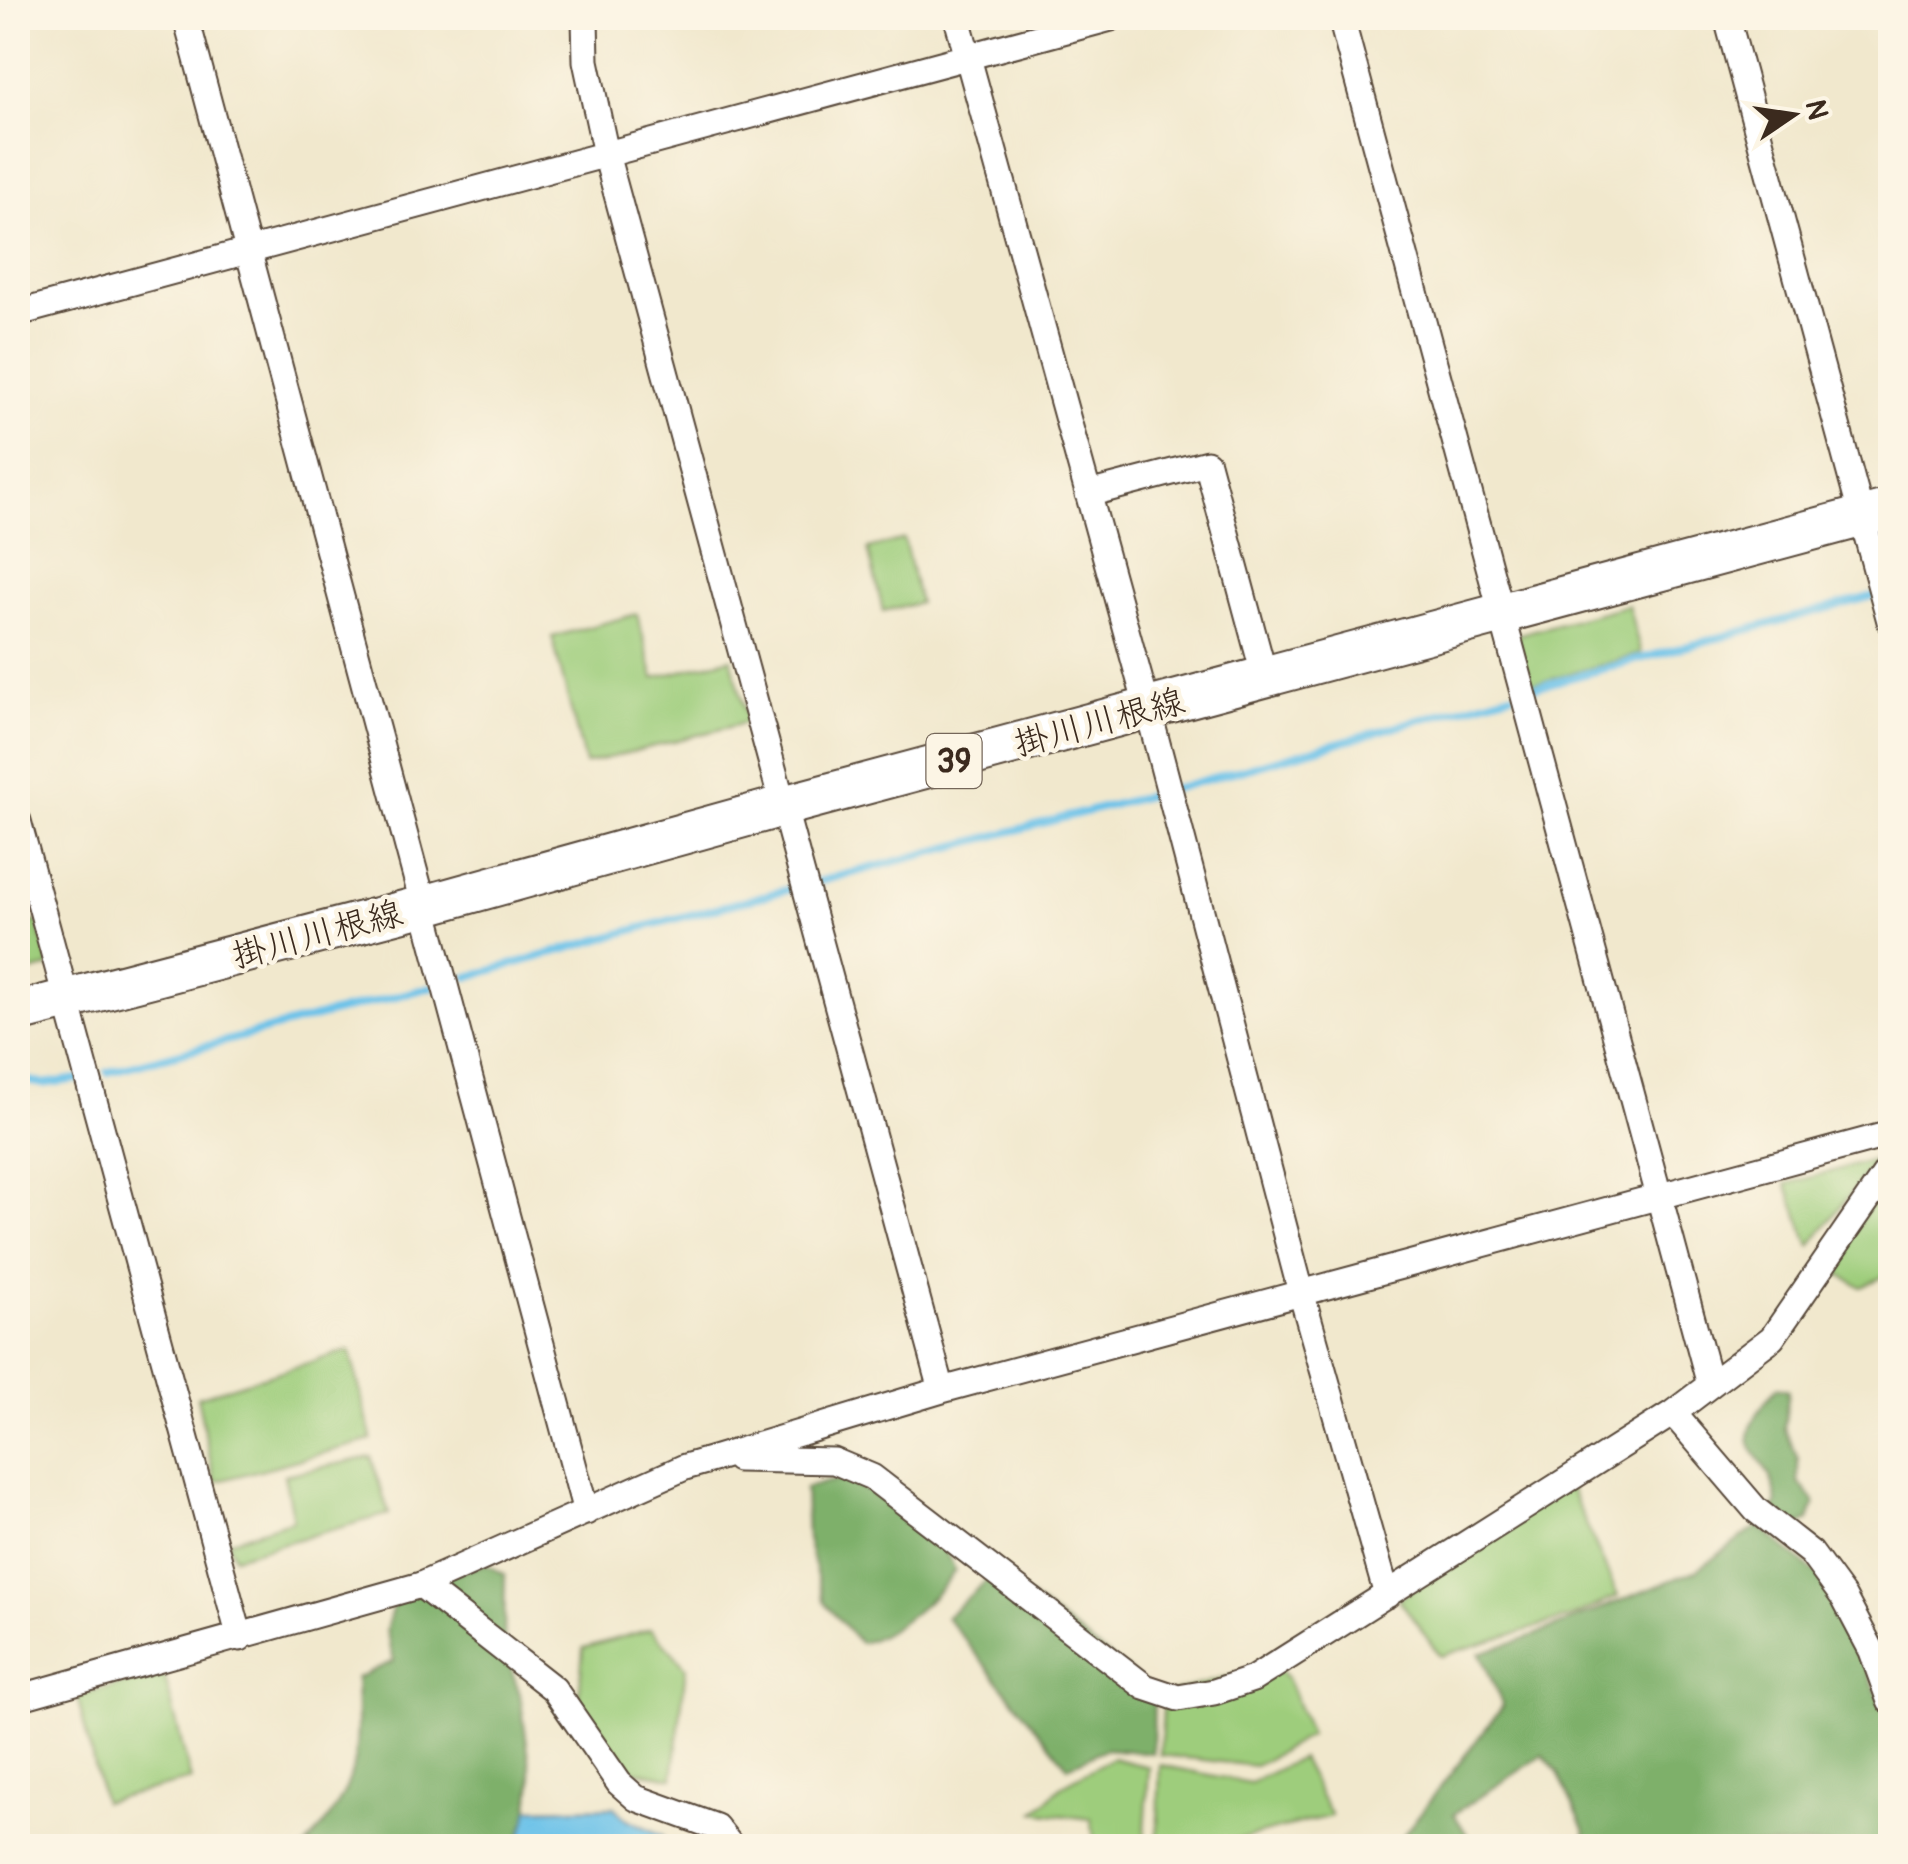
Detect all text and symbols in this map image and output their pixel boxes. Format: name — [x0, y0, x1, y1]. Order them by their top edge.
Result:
north arrow — [1743, 65, 1843, 165]
text: N — [1797, 97, 1835, 123]
street label: 掛川川根線 — [1009, 679, 1189, 767]
road number: 39 — [926, 734, 982, 788]
street label: 掛川川根線 — [227, 891, 407, 979]

